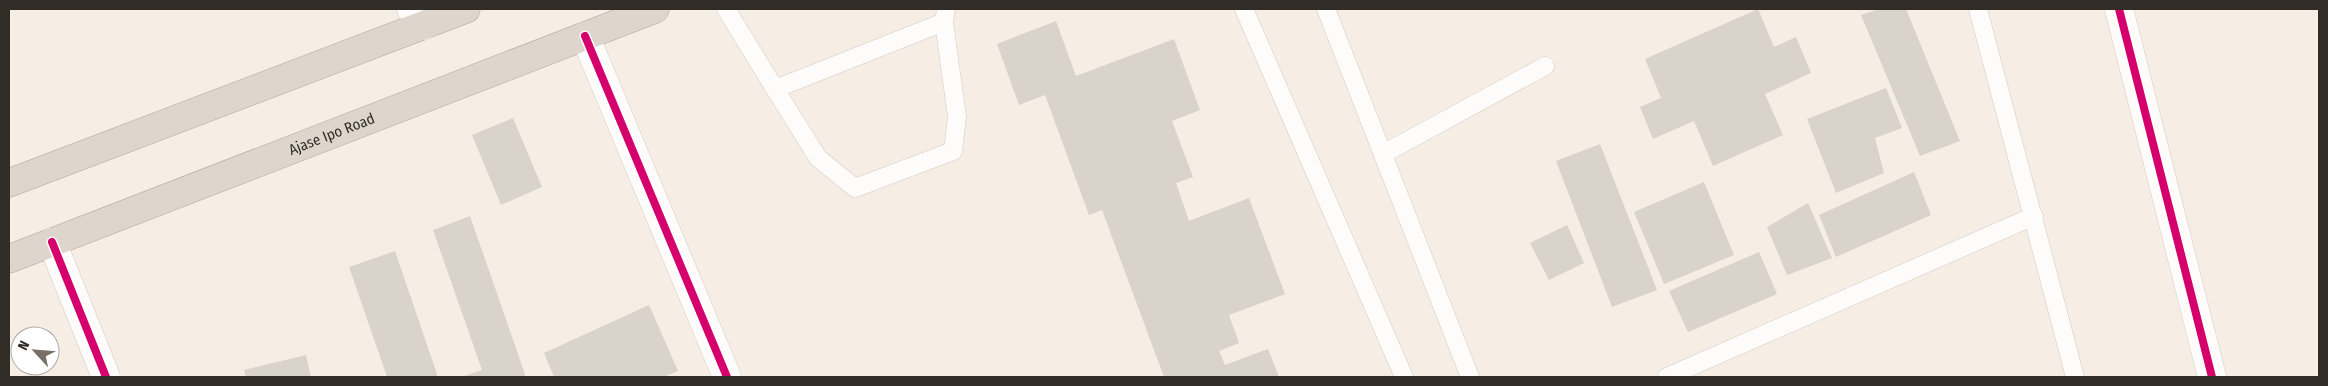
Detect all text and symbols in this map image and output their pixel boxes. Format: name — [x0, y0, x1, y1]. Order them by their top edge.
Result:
street label: Ajase Ipo Road — [286, 109, 377, 159]
north arrow — [10, 326, 60, 376]
text: N — [14, 338, 33, 353]

